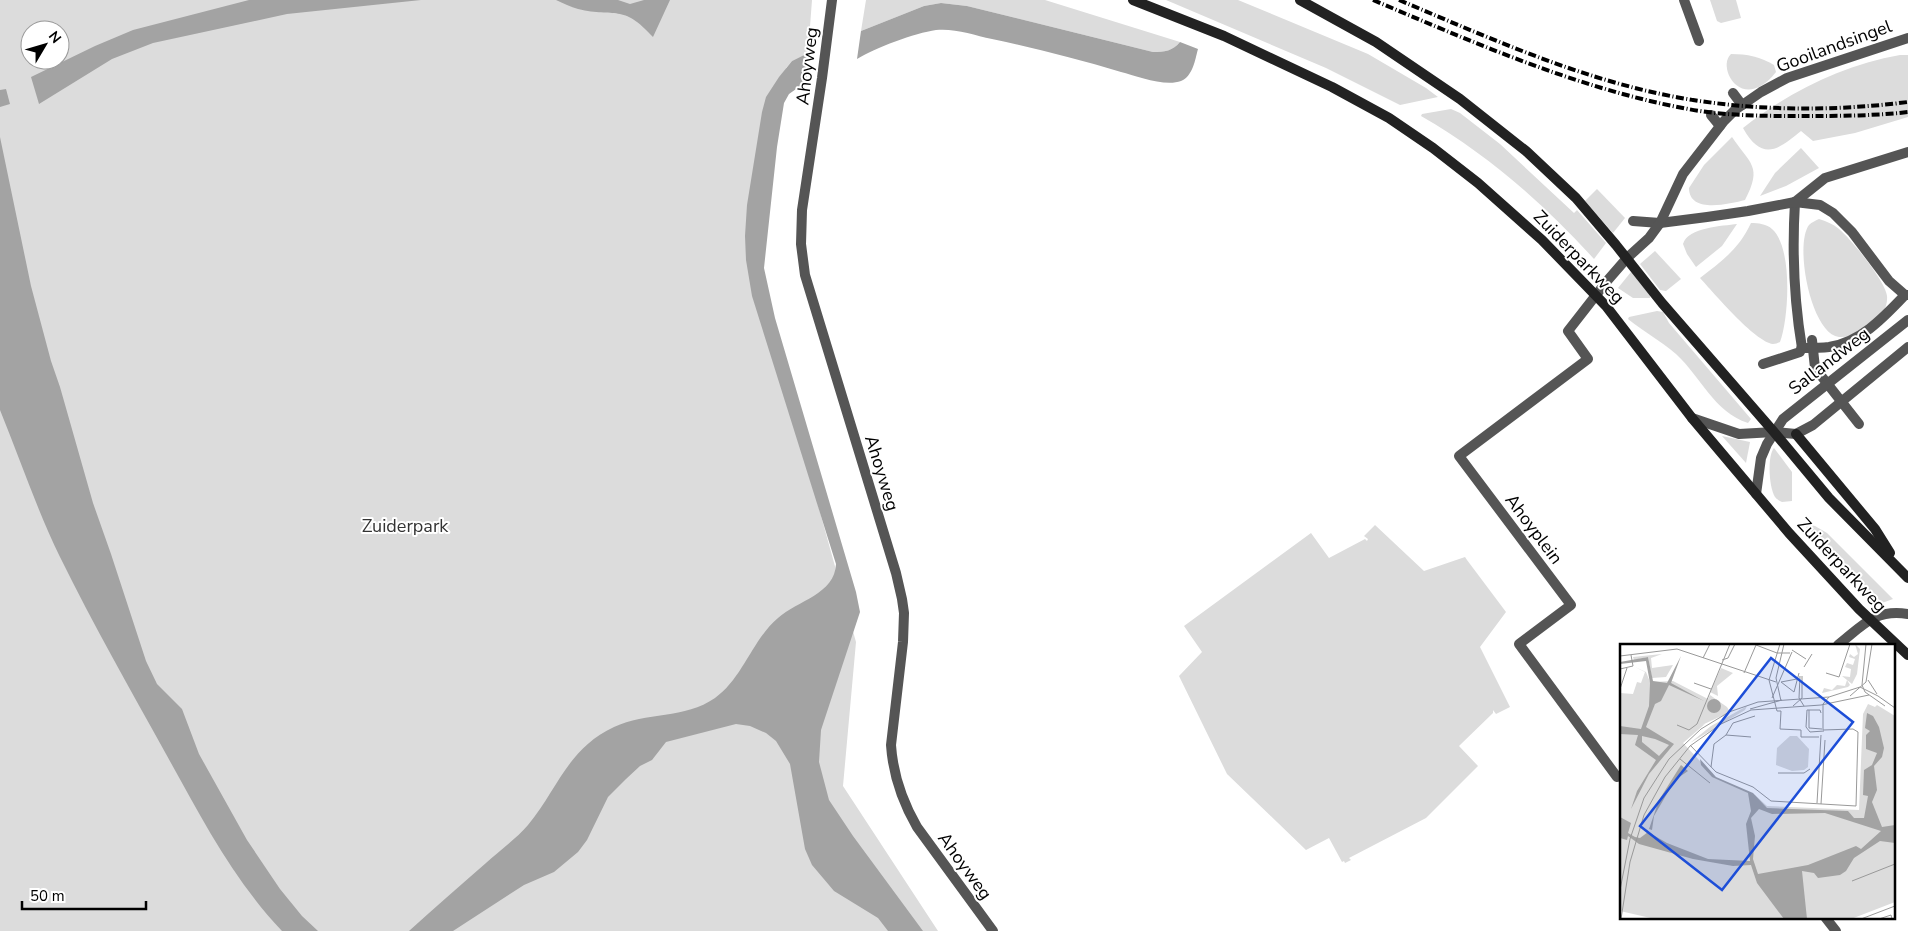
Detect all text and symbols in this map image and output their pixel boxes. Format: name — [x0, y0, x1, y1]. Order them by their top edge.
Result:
street label: Gooilandsingel — [1773, 14, 1896, 78]
north arrow — [20, 20, 70, 70]
street label: Ahoyweg — [790, 26, 824, 106]
text: N — [44, 27, 66, 47]
street label: Zuiderparkweg — [1528, 205, 1630, 309]
street label: Sallandweg — [1784, 322, 1874, 400]
street label: Ahoyweg — [859, 432, 905, 514]
street label: Ahoyplein — [1500, 489, 1568, 569]
street label: Zuiderparkweg — [1792, 512, 1892, 618]
park label: Zuiderpark — [362, 514, 449, 538]
inset map — [1620, 644, 1896, 918]
street label: Ahoyweg — [932, 827, 998, 905]
scale bar — [22, 878, 146, 910]
text: 50 m — [30, 886, 65, 906]

